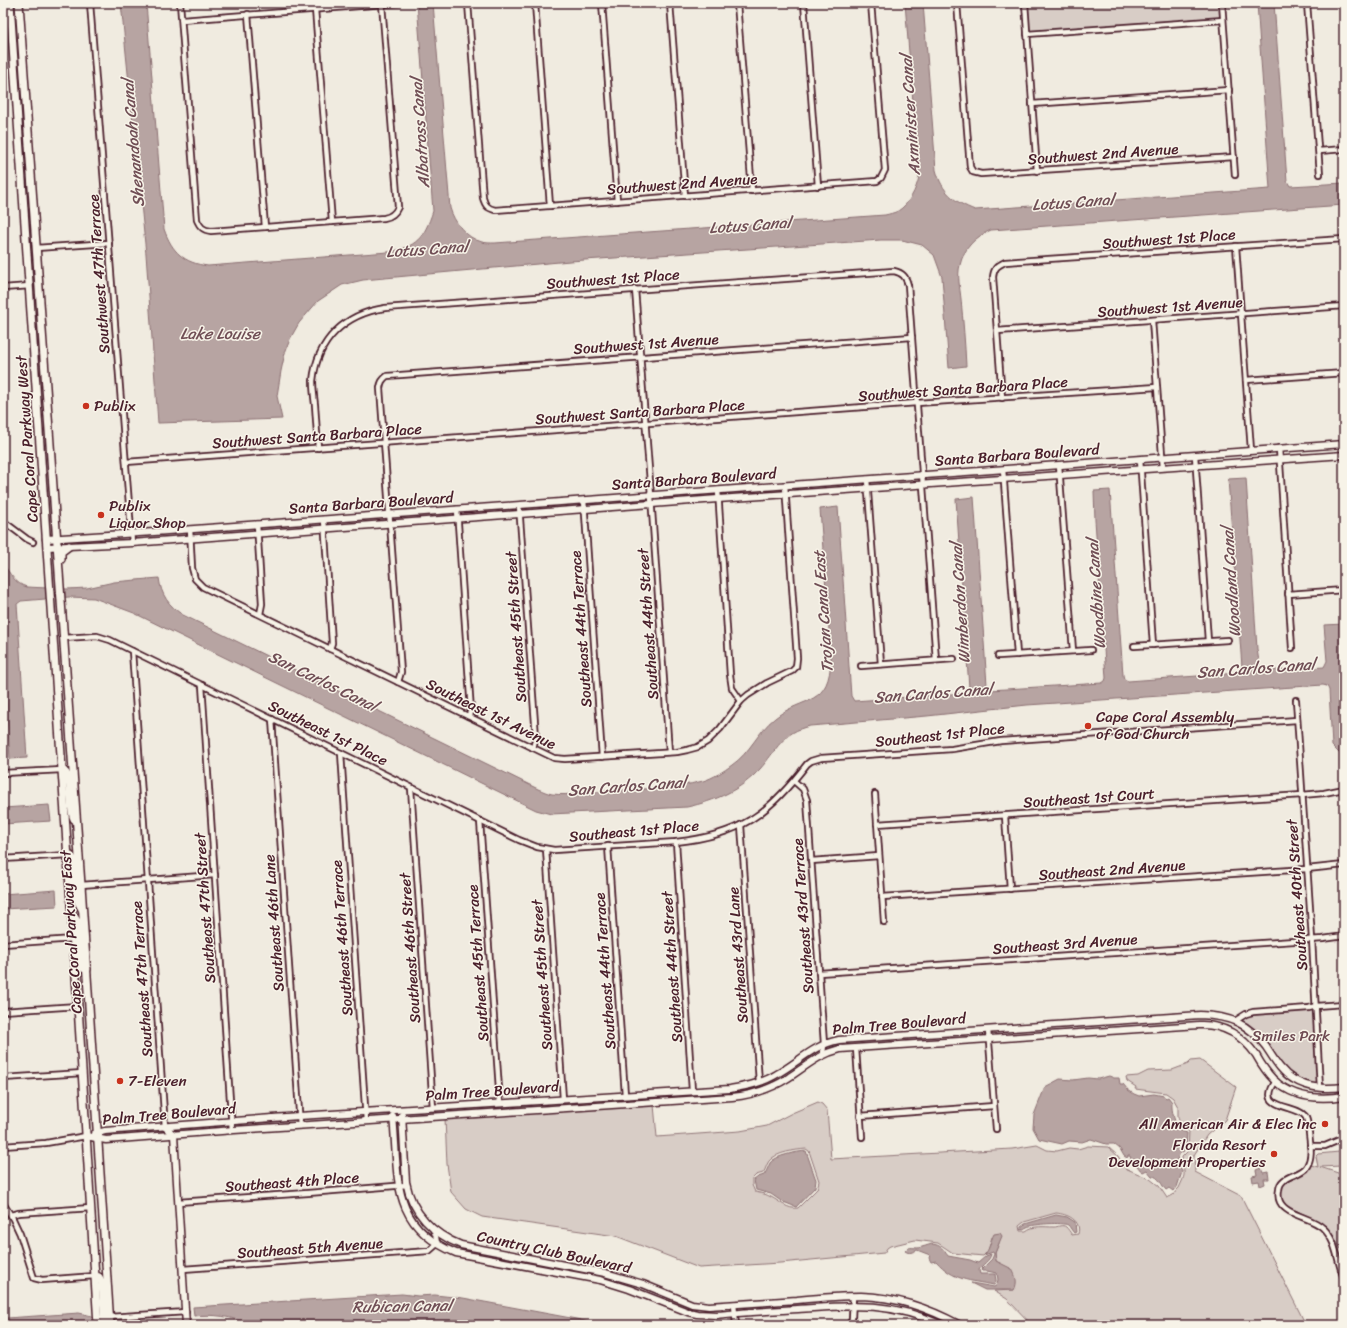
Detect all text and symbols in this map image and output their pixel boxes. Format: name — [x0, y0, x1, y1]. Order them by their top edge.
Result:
water label: Axminister Canal — [891, 50, 929, 177]
water label: Shenandoah Canal — [113, 74, 153, 208]
water label: Albatross Canal — [401, 74, 438, 190]
street label: Southwest 2nd Avenue — [1027, 136, 1179, 172]
street label: Southwest 2nd Avenue — [606, 166, 758, 202]
water label: Lotus Canal — [1031, 184, 1118, 219]
street label: Southwest 47th Terrace — [80, 194, 118, 354]
water label: Lotus Canal — [708, 207, 795, 242]
street label: Southwest 1st Place — [1101, 221, 1237, 257]
water label: Lotus Canal — [385, 231, 472, 266]
street label: Southwest 1st Place — [545, 261, 681, 297]
street label: Southwest 1st Avenue — [1097, 289, 1243, 325]
water label: Lake Louise — [180, 319, 262, 348]
street label: Southwest 1st Avenue — [573, 326, 719, 362]
street label: Cape Coral Parkway West — [8, 354, 46, 523]
street label: Southwest Santa Barbara Place — [857, 369, 1069, 409]
street label: Southwest Santa Barbara Place — [534, 392, 746, 432]
place label: Publix — [94, 393, 136, 419]
marker: Publix — [81, 401, 91, 411]
street label: Southwest Santa Barbara Place — [211, 416, 423, 456]
street label: Santa Barbara Boulevard — [934, 436, 1101, 474]
street label: Santa Barbara Boulevard — [611, 460, 778, 498]
street label: Santa Barbara Boulevard — [288, 484, 455, 522]
place label: Publix Liquor Shop — [109, 493, 186, 536]
marker: Publix Liquor Shop — [96, 510, 106, 520]
water label: Woodland Canal — [1212, 523, 1249, 638]
water label: Woodbine Canal — [1077, 535, 1114, 650]
water label: Wimberdon Canal — [941, 538, 979, 664]
street label: Southeast 44th Street — [630, 547, 666, 700]
water label: Trojan Canal East — [804, 548, 842, 674]
street label: Southeast 45th Street — [498, 550, 534, 703]
street label: Southeast 44th Terrace — [563, 550, 599, 708]
water label: San Carlos Canal — [263, 642, 386, 722]
water label: San Carlos Canal — [1196, 649, 1320, 687]
street label: Southeast 1st Avenue — [421, 671, 561, 757]
water label: San Carlos Canal — [873, 674, 997, 712]
street label: Southeast 1st Place — [264, 693, 392, 773]
place label: Cape Coral Assembly of God Church — [1096, 704, 1234, 747]
street label: Southeast 1st Place — [874, 715, 1006, 755]
marker: Cape Coral Assembly of God Church — [1083, 721, 1093, 731]
water label: San Carlos Canal — [567, 767, 691, 805]
street label: Southeast 1st Court — [1022, 780, 1156, 816]
street label: Southeast 1st Place — [568, 812, 700, 850]
street label: Southeast 40th Street — [1279, 818, 1315, 972]
street label: Southeast 47th Street — [187, 831, 223, 984]
street label: Southeast 43rd Terrace — [785, 837, 821, 995]
street label: Cape Coral Parkway East — [52, 849, 90, 1015]
street label: Southeast 2nd Avenue — [1038, 852, 1186, 888]
street label: Southeast 46th Lane — [256, 853, 292, 992]
street label: Southeast 46th Terrace — [324, 859, 360, 1017]
street label: Southeast 46th Street — [392, 871, 428, 1024]
street label: Southeast 45th Terrace — [460, 884, 496, 1042]
street label: Southeast 43rd Lane — [720, 886, 756, 1024]
street label: Southeast 44th Street — [654, 890, 690, 1043]
street label: Southeast 44th Terrace — [587, 892, 623, 1050]
street label: Southeast 45th Street — [524, 898, 560, 1051]
street label: Southeast 47th Terrace — [124, 900, 160, 1058]
street label: Southeast 3rd Avenue — [992, 926, 1138, 962]
street label: Palm Tree Boulevard — [831, 1005, 968, 1043]
park label: Smiles Park — [1252, 1023, 1330, 1049]
place label: 7-Eleven — [128, 1068, 187, 1094]
street label: Palm Tree Boulevard — [424, 1073, 561, 1109]
marker: 7-Eleven — [115, 1076, 125, 1086]
street label: Palm Tree Boulevard — [101, 1095, 238, 1133]
place label: All American Air & Elec Inc — [1138, 1111, 1317, 1137]
marker: All American Air & Elec Inc — [1320, 1119, 1330, 1129]
place label: Florida Resort Development Properties — [1108, 1132, 1267, 1175]
marker: Florida Resort Development Properties — [1269, 1149, 1279, 1159]
street label: Southeast 4th Place — [224, 1164, 360, 1200]
street label: Country Club Boulevard — [475, 1223, 635, 1281]
street label: Southeast 5th Avenue — [236, 1230, 384, 1266]
water label: Rubican Canal — [352, 1291, 455, 1321]

